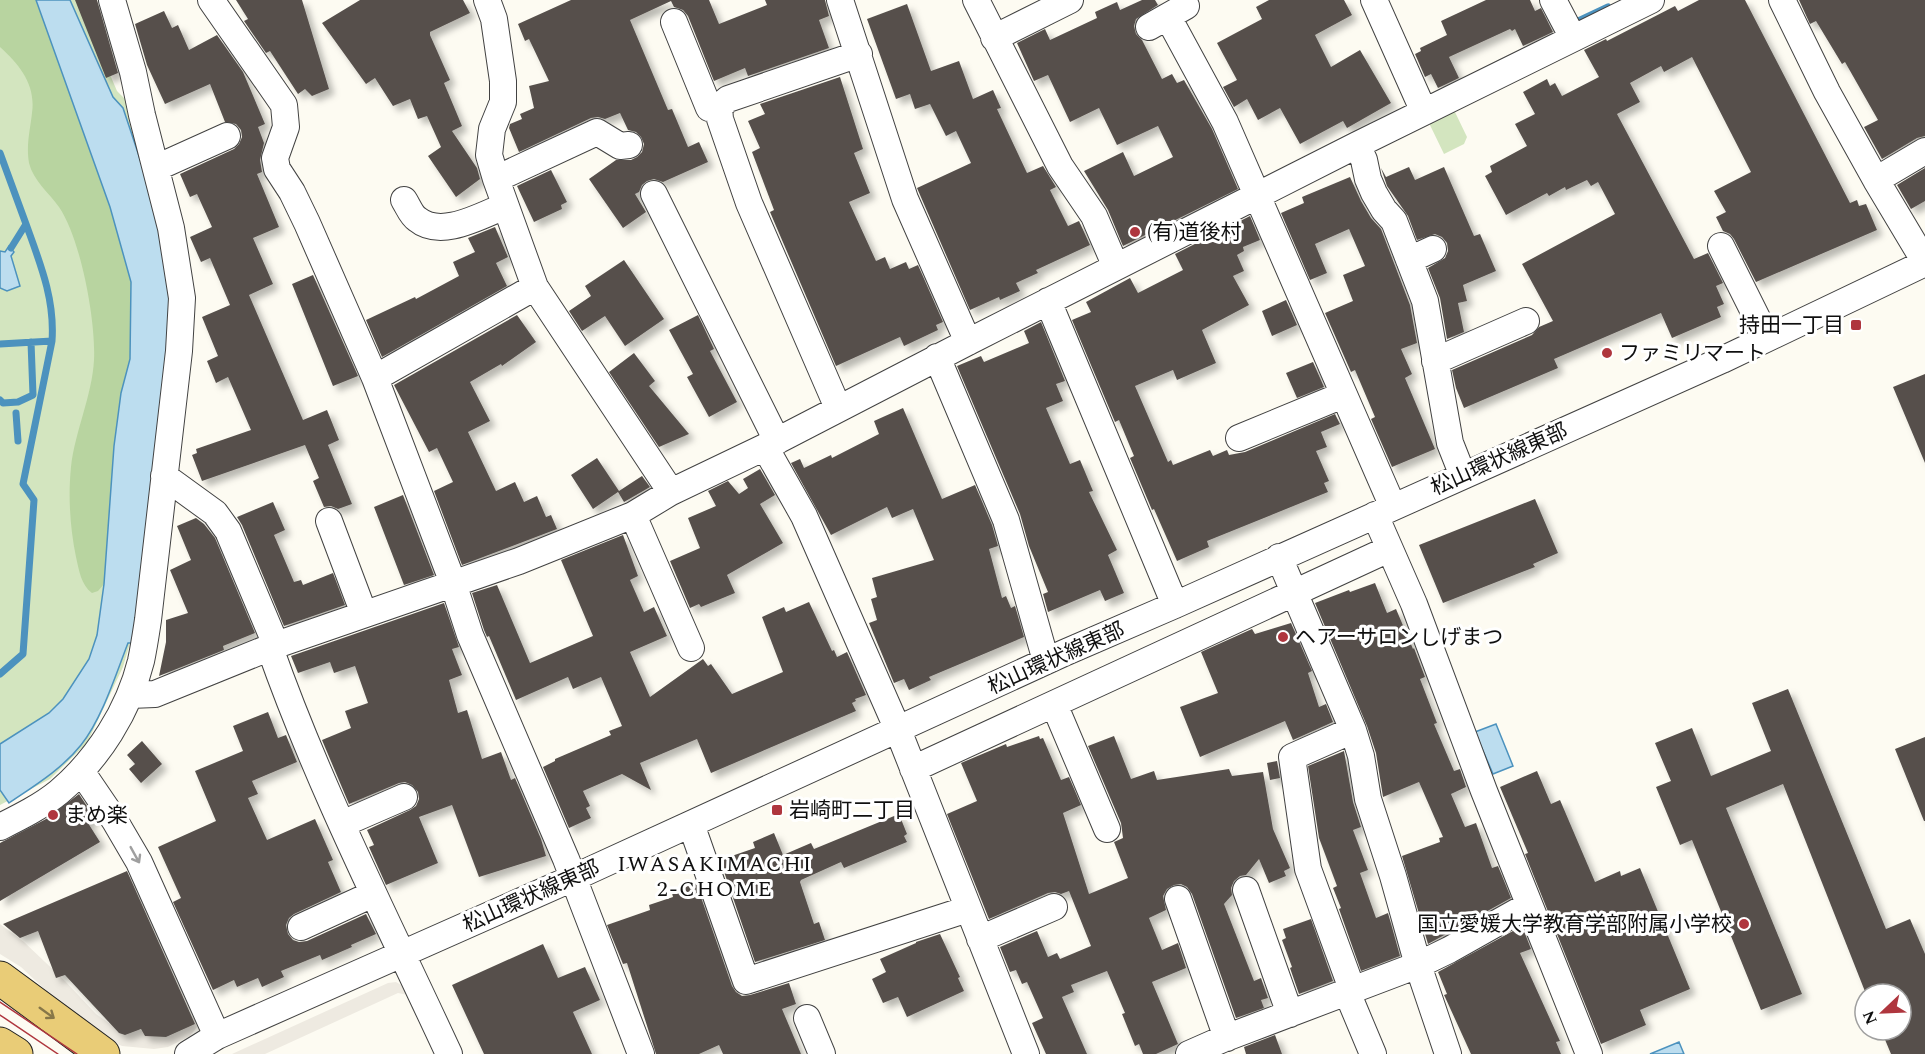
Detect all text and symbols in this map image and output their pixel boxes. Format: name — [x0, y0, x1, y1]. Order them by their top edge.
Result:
place label: (有)道後村 — [1147, 217, 1242, 249]
marker: (有)道後村 — [1128, 225, 1142, 239]
place label: 持田一丁目 — [1739, 310, 1844, 342]
marker: 持田一丁目 — [1849, 318, 1863, 332]
place label: ファミリマート — [1619, 338, 1766, 370]
marker: ファミリマート — [1600, 346, 1614, 360]
street label: 松山環状線東部 — [1426, 415, 1573, 504]
street label: 松山環状線東部 — [983, 614, 1130, 703]
place label: ヘアーサロンしげまつ — [1295, 622, 1503, 654]
marker: ヘアーサロンしげまつ — [1276, 630, 1290, 644]
place label: 岩崎町二丁目 — [789, 795, 915, 827]
place label: まめ楽 — [65, 800, 128, 832]
marker: 岩崎町二丁目 — [770, 803, 784, 817]
marker: まめ楽 — [46, 808, 60, 822]
one-way arrow — [130, 846, 141, 864]
district label: IWASAKIMACHI 2-CHOME — [617, 848, 813, 906]
street label: 松山環状線東部 — [458, 852, 605, 941]
place label: 国立愛媛大学教育学部附属小学校 — [1417, 909, 1732, 941]
marker: 国立愛媛大学教育学部附属小学校 — [1737, 917, 1751, 931]
north arrow — [1853, 982, 1913, 1042]
one-way arrow — [39, 1006, 55, 1019]
text: N — [1857, 1007, 1884, 1028]

